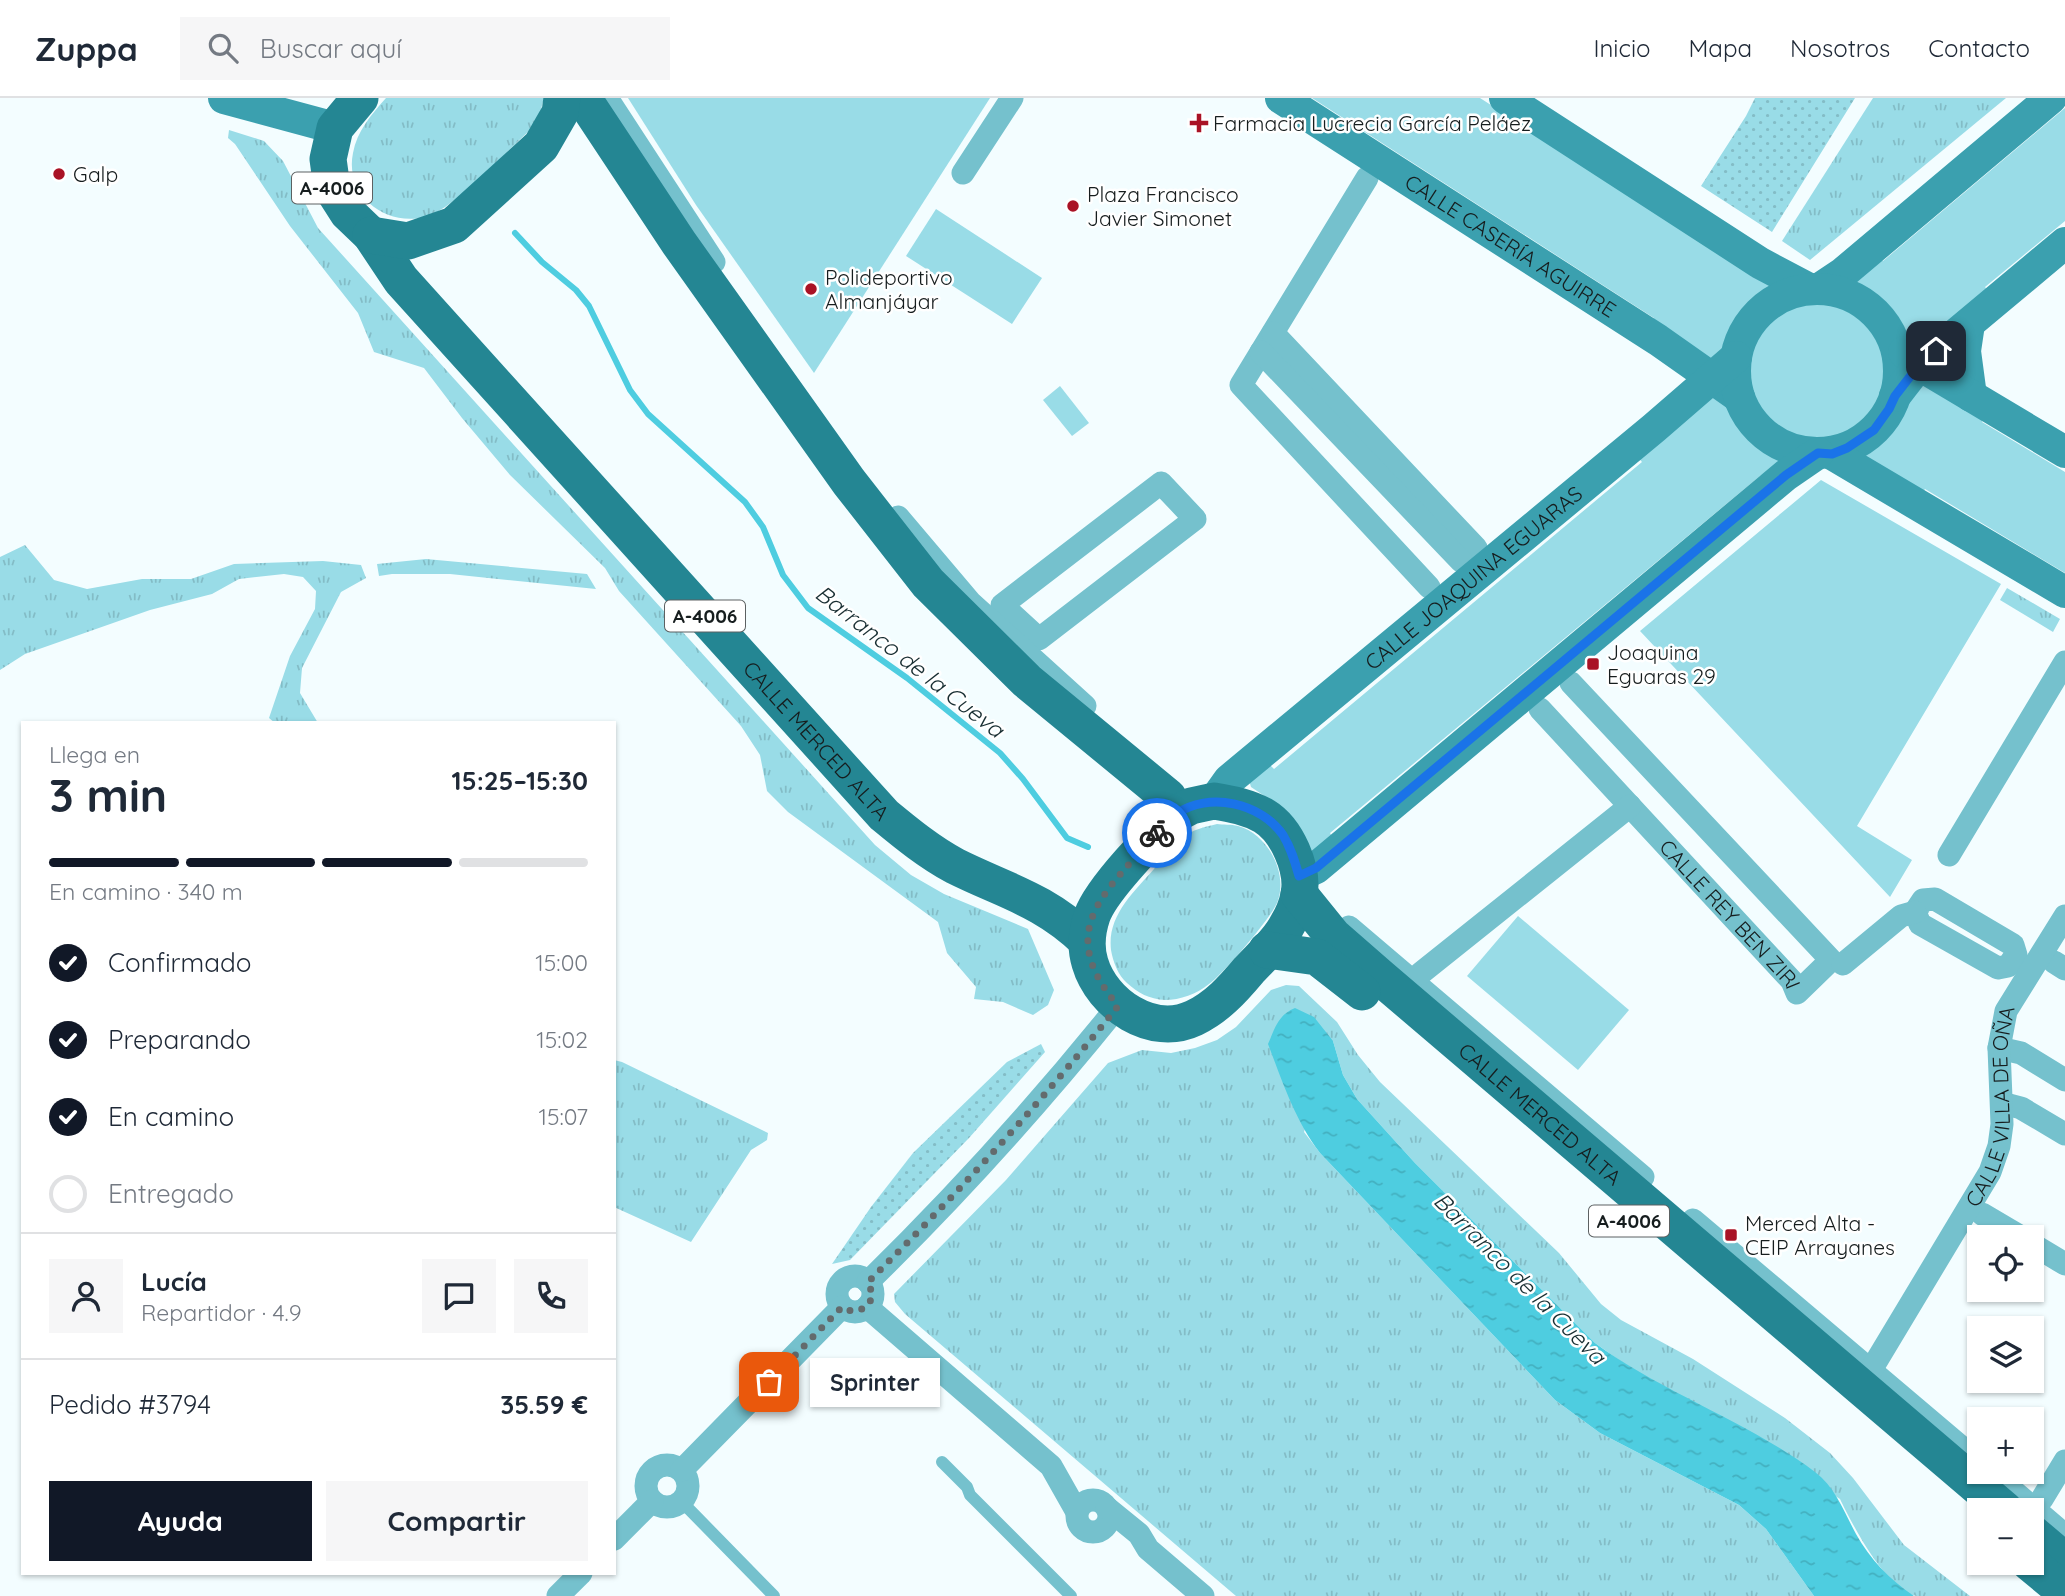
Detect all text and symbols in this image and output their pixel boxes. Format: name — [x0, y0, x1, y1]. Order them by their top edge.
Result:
search box — [180, 17, 670, 80]
text: Zuppa — [35, 28, 138, 69]
icon: search — [204, 29, 242, 67]
text: Buscar aquí — [260, 32, 402, 65]
text: Inicio — [1593, 33, 1651, 63]
text: Mapa — [1689, 33, 1752, 63]
text: Nosotros — [1790, 33, 1890, 63]
text: Contacto — [1928, 33, 2030, 63]
place label: Farmacia Lucrecia García Peláez — [1213, 110, 1531, 136]
marker: Farmacia Lucrecia García Peláez — [1191, 115, 1207, 131]
place label: Galp — [73, 161, 118, 187]
marker: Galp — [51, 166, 67, 182]
street label: CALLE CASERÍA AGUIRRE — [1400, 168, 1621, 323]
road number: A-4006 — [292, 172, 372, 204]
place label: Plaza Francisco Javier Simonet — [1087, 181, 1239, 231]
marker: Plaza Francisco Javier Simonet — [1065, 198, 1081, 214]
place label: Polideportivo Almanjáyar — [825, 264, 953, 314]
marker: Polideportivo Almanjáyar — [803, 281, 819, 297]
pin — [1906, 321, 1966, 381]
icon: home — [1917, 332, 1955, 370]
street label: CALLE JOAQUINA EGUARAS — [1359, 480, 1587, 675]
water label: Barranco de la Cueva — [810, 578, 1011, 744]
road number: A-4006 — [665, 601, 745, 632]
place label: Joaquina Eguaras 29 — [1607, 639, 1716, 689]
street label: CALLE MERCED ALTA — [738, 655, 895, 826]
marker: Joaquina Eguaras 29 — [1585, 656, 1601, 672]
text: Llega en — [49, 740, 140, 769]
text: 15:25–15:30 — [452, 764, 588, 797]
text: 3 min — [49, 766, 167, 824]
courier — [1122, 798, 1192, 868]
icon: bike — [1138, 814, 1176, 852]
street label: CALLE REY BEN ZIRI — [1654, 834, 1807, 992]
text: En camino · 340 m — [49, 877, 243, 906]
icon: check — [49, 944, 87, 982]
text: Confirmado — [108, 946, 252, 979]
text: 15:00 — [535, 948, 588, 977]
street label: CALLE VILLA DE OÑA — [1959, 1004, 2020, 1211]
icon: check — [49, 1021, 87, 1059]
text: Preparando — [108, 1023, 251, 1056]
text: 15:02 — [536, 1025, 588, 1054]
street label: CALLE MERCED ALTA — [1453, 1037, 1627, 1190]
icon: check — [49, 1098, 87, 1136]
text: En camino — [108, 1100, 234, 1133]
text: 15:07 — [538, 1102, 588, 1131]
text: Entregado — [108, 1177, 234, 1210]
water label: Barranco de la Cueva — [1428, 1186, 1613, 1371]
road number: A-4006 — [1589, 1205, 1669, 1236]
place label: Merced Alta - CEIP Arrayanes — [1745, 1210, 1895, 1260]
map controls — [1967, 1225, 2044, 1575]
button: locate — [1967, 1225, 2044, 1302]
marker: Merced Alta - CEIP Arrayanes — [1723, 1227, 1739, 1243]
button: person — [49, 1259, 123, 1333]
button: chat — [422, 1259, 496, 1333]
button: phone — [514, 1259, 588, 1333]
text: Lucía — [141, 1265, 207, 1298]
text: Repartidor · 4.9 — [141, 1298, 302, 1327]
button: layers — [1967, 1316, 2044, 1393]
pin — [739, 1352, 799, 1412]
callout: Sprinter — [811, 1358, 940, 1406]
icon: bag — [750, 1363, 788, 1401]
text: Sprinter — [830, 1368, 920, 1397]
text: Pedido #3794 — [49, 1388, 211, 1421]
text: 35.59 € — [500, 1388, 588, 1421]
button: + — [1967, 1407, 2044, 1484]
button: Ayuda — [49, 1481, 312, 1561]
button: Compartir — [326, 1481, 588, 1561]
button: − — [1967, 1498, 2044, 1575]

